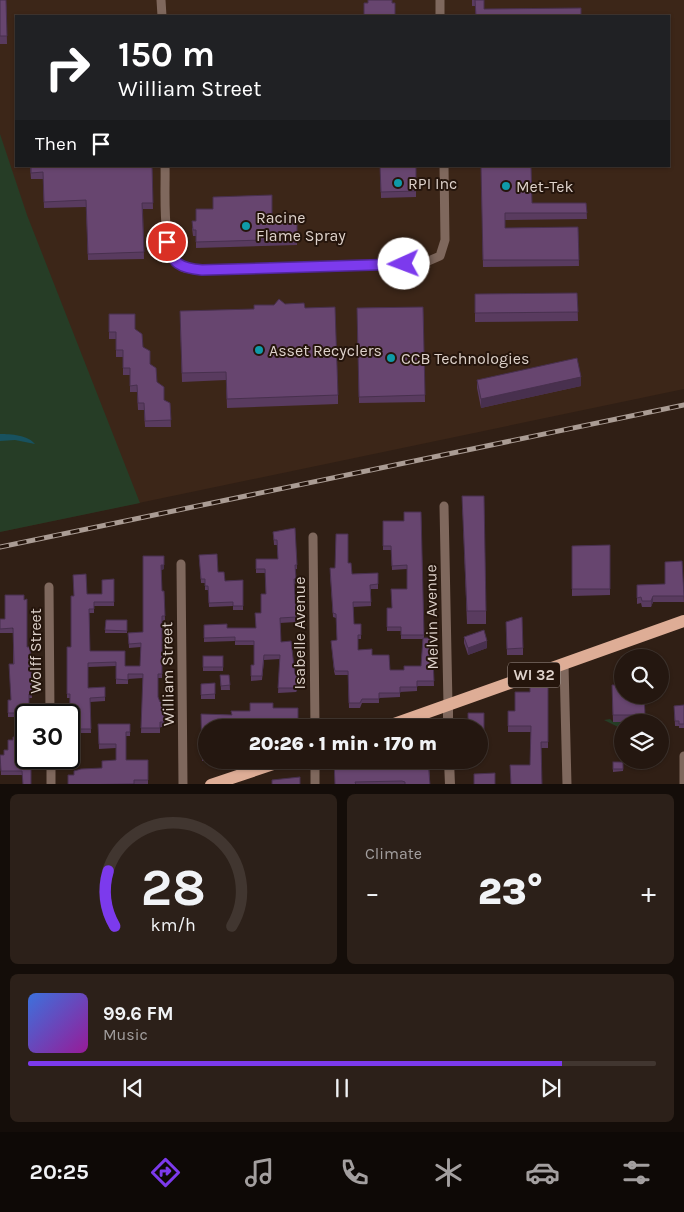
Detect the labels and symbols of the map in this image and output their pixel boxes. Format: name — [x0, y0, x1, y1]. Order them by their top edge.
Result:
place label: RPI Inc — [408, 174, 457, 193]
marker: RPI Inc — [392, 177, 404, 189]
place label: Met-Tek — [516, 177, 573, 196]
marker: Met-Tek — [500, 180, 512, 192]
place label: Racine Flame Spray — [256, 208, 346, 245]
marker: Racine Flame Spray — [240, 220, 252, 232]
pin — [146, 221, 188, 263]
position arrow — [377, 237, 429, 289]
place label: Asset Recyclers — [269, 341, 382, 360]
marker: Asset Recyclers — [253, 344, 265, 356]
place label: CCB Technologies — [401, 349, 529, 368]
marker: CCB Technologies — [385, 352, 397, 364]
street label: Melvin Avenue — [421, 564, 442, 670]
street label: Isabelle Avenue — [290, 576, 309, 690]
street label: Wolff Street — [26, 608, 45, 694]
street label: William Street — [157, 622, 178, 726]
road number: WI 32 — [508, 662, 560, 688]
speed limit sign: 30 — [15, 704, 80, 769]

